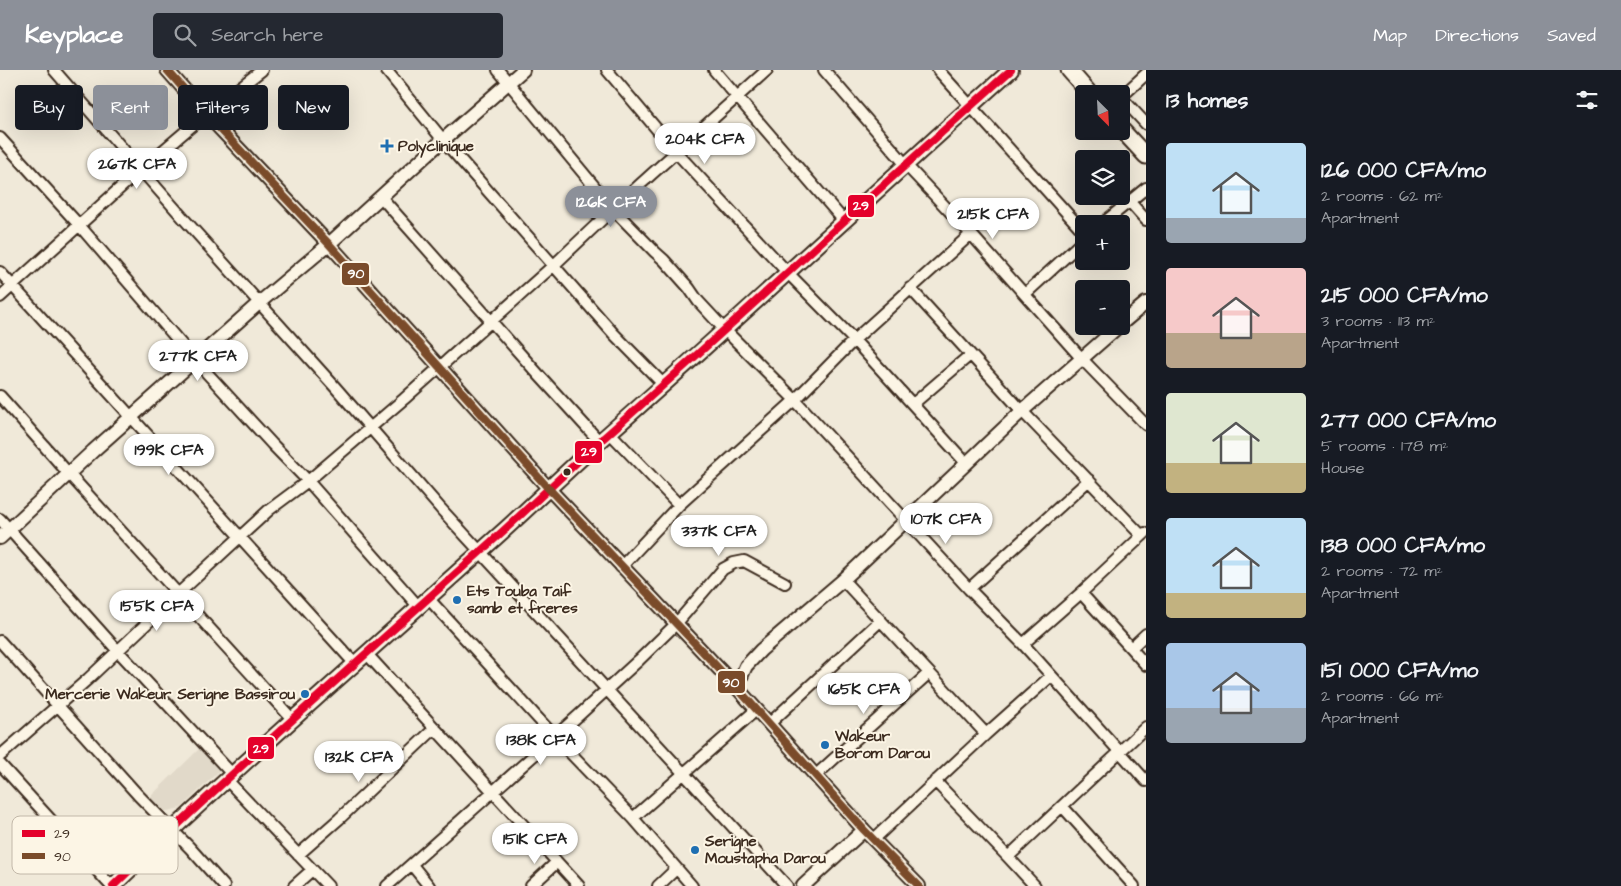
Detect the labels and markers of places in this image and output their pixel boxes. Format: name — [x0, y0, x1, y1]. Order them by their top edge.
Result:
pin: 204K CFA — [653, 122, 757, 165]
place label: Polyclinique — [398, 136, 474, 158]
marker: Polyclinique — [380, 139, 394, 153]
pin: 267K CFA — [85, 148, 189, 190]
pin: 126K CFA — [559, 186, 663, 228]
pin: 215K CFA — [941, 198, 1045, 240]
pin: 277K CFA — [146, 340, 250, 382]
pin: 199K CFA — [117, 434, 221, 476]
unlabelled marker — [562, 467, 572, 477]
pin: 107K CFA — [894, 502, 998, 545]
pin: 337K CFA — [667, 514, 771, 557]
place label: Ets Touba Taif samb et freres — [467, 581, 578, 619]
pin: 155K CFA — [105, 590, 209, 632]
marker: Ets Touba Taif samb et freres — [451, 594, 463, 606]
pin: 165K CFA — [812, 672, 916, 715]
place label: Mercerie Wakeur Serigne Bassirou — [45, 684, 295, 707]
marker: Mercerie Wakeur Serigne Bassirou — [299, 688, 311, 700]
pin: 138K CFA — [489, 724, 593, 766]
place label: Wakeur Borom Darou — [834, 726, 931, 764]
marker: Wakeur Borom Darou — [819, 739, 831, 751]
pin: 132K CFA — [307, 740, 411, 783]
pin: 151K CFA — [483, 822, 587, 865]
place label: Serigne Moustapha Darou — [704, 831, 826, 869]
marker: Serigne Moustapha Darou — [689, 844, 701, 856]

